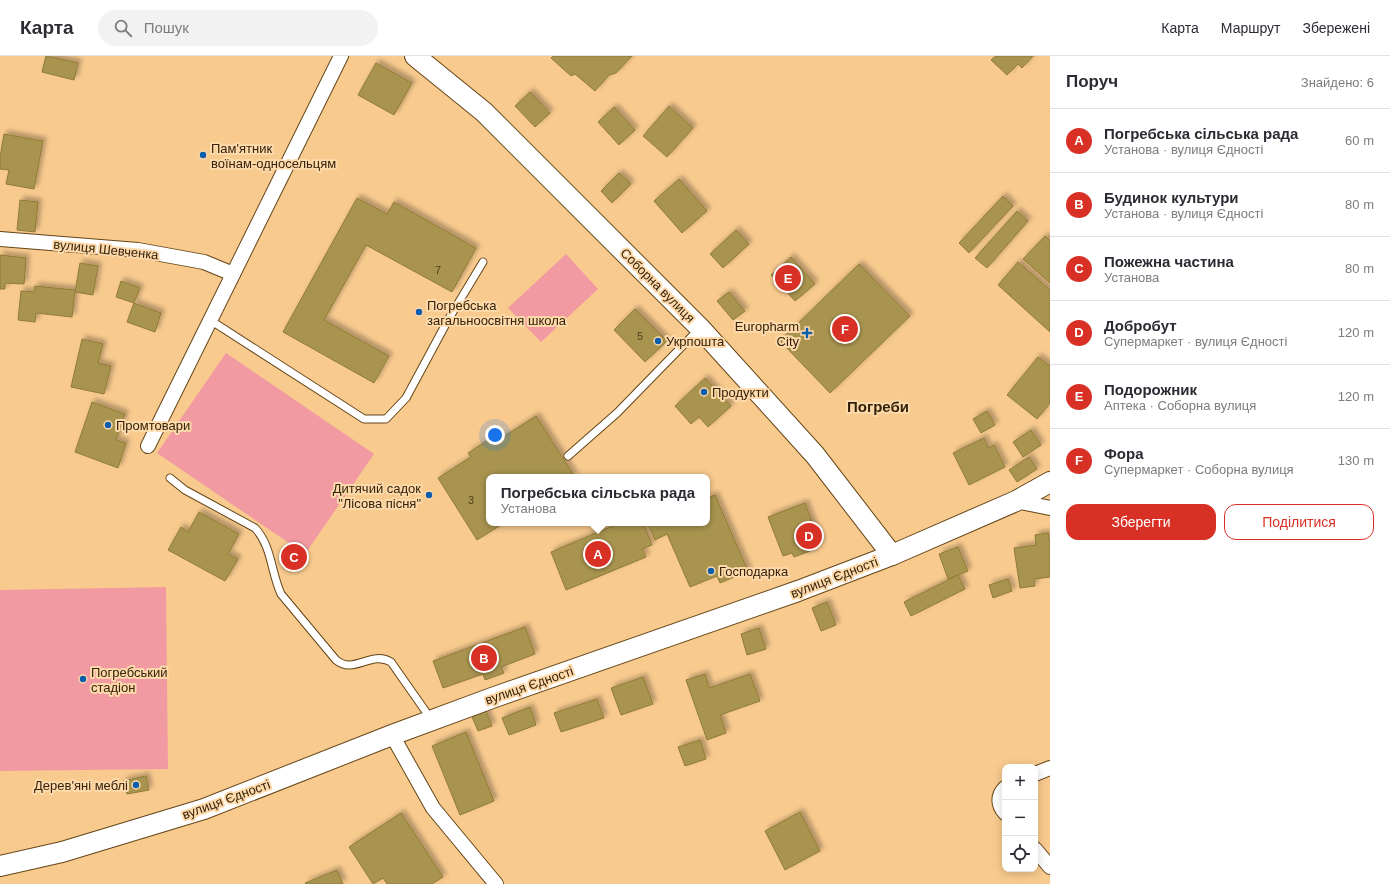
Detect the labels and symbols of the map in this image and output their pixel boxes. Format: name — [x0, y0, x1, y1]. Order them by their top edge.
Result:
place label: Пам'ятник воїнам-односельцям — [211, 141, 336, 171]
marker: Пам'ятник воїнам-односельцям — [198, 150, 208, 160]
street label: вулиця Шевченка — [53, 237, 160, 263]
street label: Соборна вулиця — [617, 245, 698, 326]
pin: E — [775, 263, 801, 293]
house number: 7 — [435, 264, 441, 276]
place label: Погребська загальноосвітня школа — [427, 298, 567, 328]
marker: Погребська загальноосвітня школа — [414, 307, 424, 317]
pin: F — [832, 314, 858, 344]
place label: Europharm City — [735, 319, 799, 349]
marker: Europharm City — [802, 328, 812, 338]
house number: 5 — [637, 330, 643, 342]
place label: Укрпошта — [666, 334, 725, 349]
marker: Укрпошта — [653, 336, 663, 346]
place label: Продукти — [712, 385, 769, 400]
marker: Продукти — [699, 387, 709, 397]
district label: Погреби — [847, 398, 909, 415]
place label: Промтовари — [116, 418, 190, 433]
marker: Промтовари — [103, 420, 113, 430]
your location — [485, 425, 505, 445]
place label: Дитячий садок "Лісова пісня" — [333, 481, 421, 511]
marker: Дитячий садок "Лісова пісня" — [424, 490, 434, 500]
house number: 3 — [468, 494, 474, 506]
pin: D — [796, 521, 822, 551]
pin: A — [585, 539, 611, 569]
pin: C — [281, 542, 307, 572]
street label: вулиця Єдності — [788, 554, 880, 601]
place label: Господарка — [719, 564, 789, 579]
marker: Господарка — [706, 566, 716, 576]
pin: B — [471, 643, 497, 673]
street label: вулиця Єдності — [483, 663, 575, 708]
place label: Погребський стадіон — [91, 665, 167, 695]
marker: Погребський стадіон — [78, 674, 88, 684]
street label: вулиця Єдності — [180, 777, 272, 822]
place label: Дерев'яні меблі — [34, 778, 128, 793]
marker: Дерев'яні меблі — [131, 780, 141, 790]

